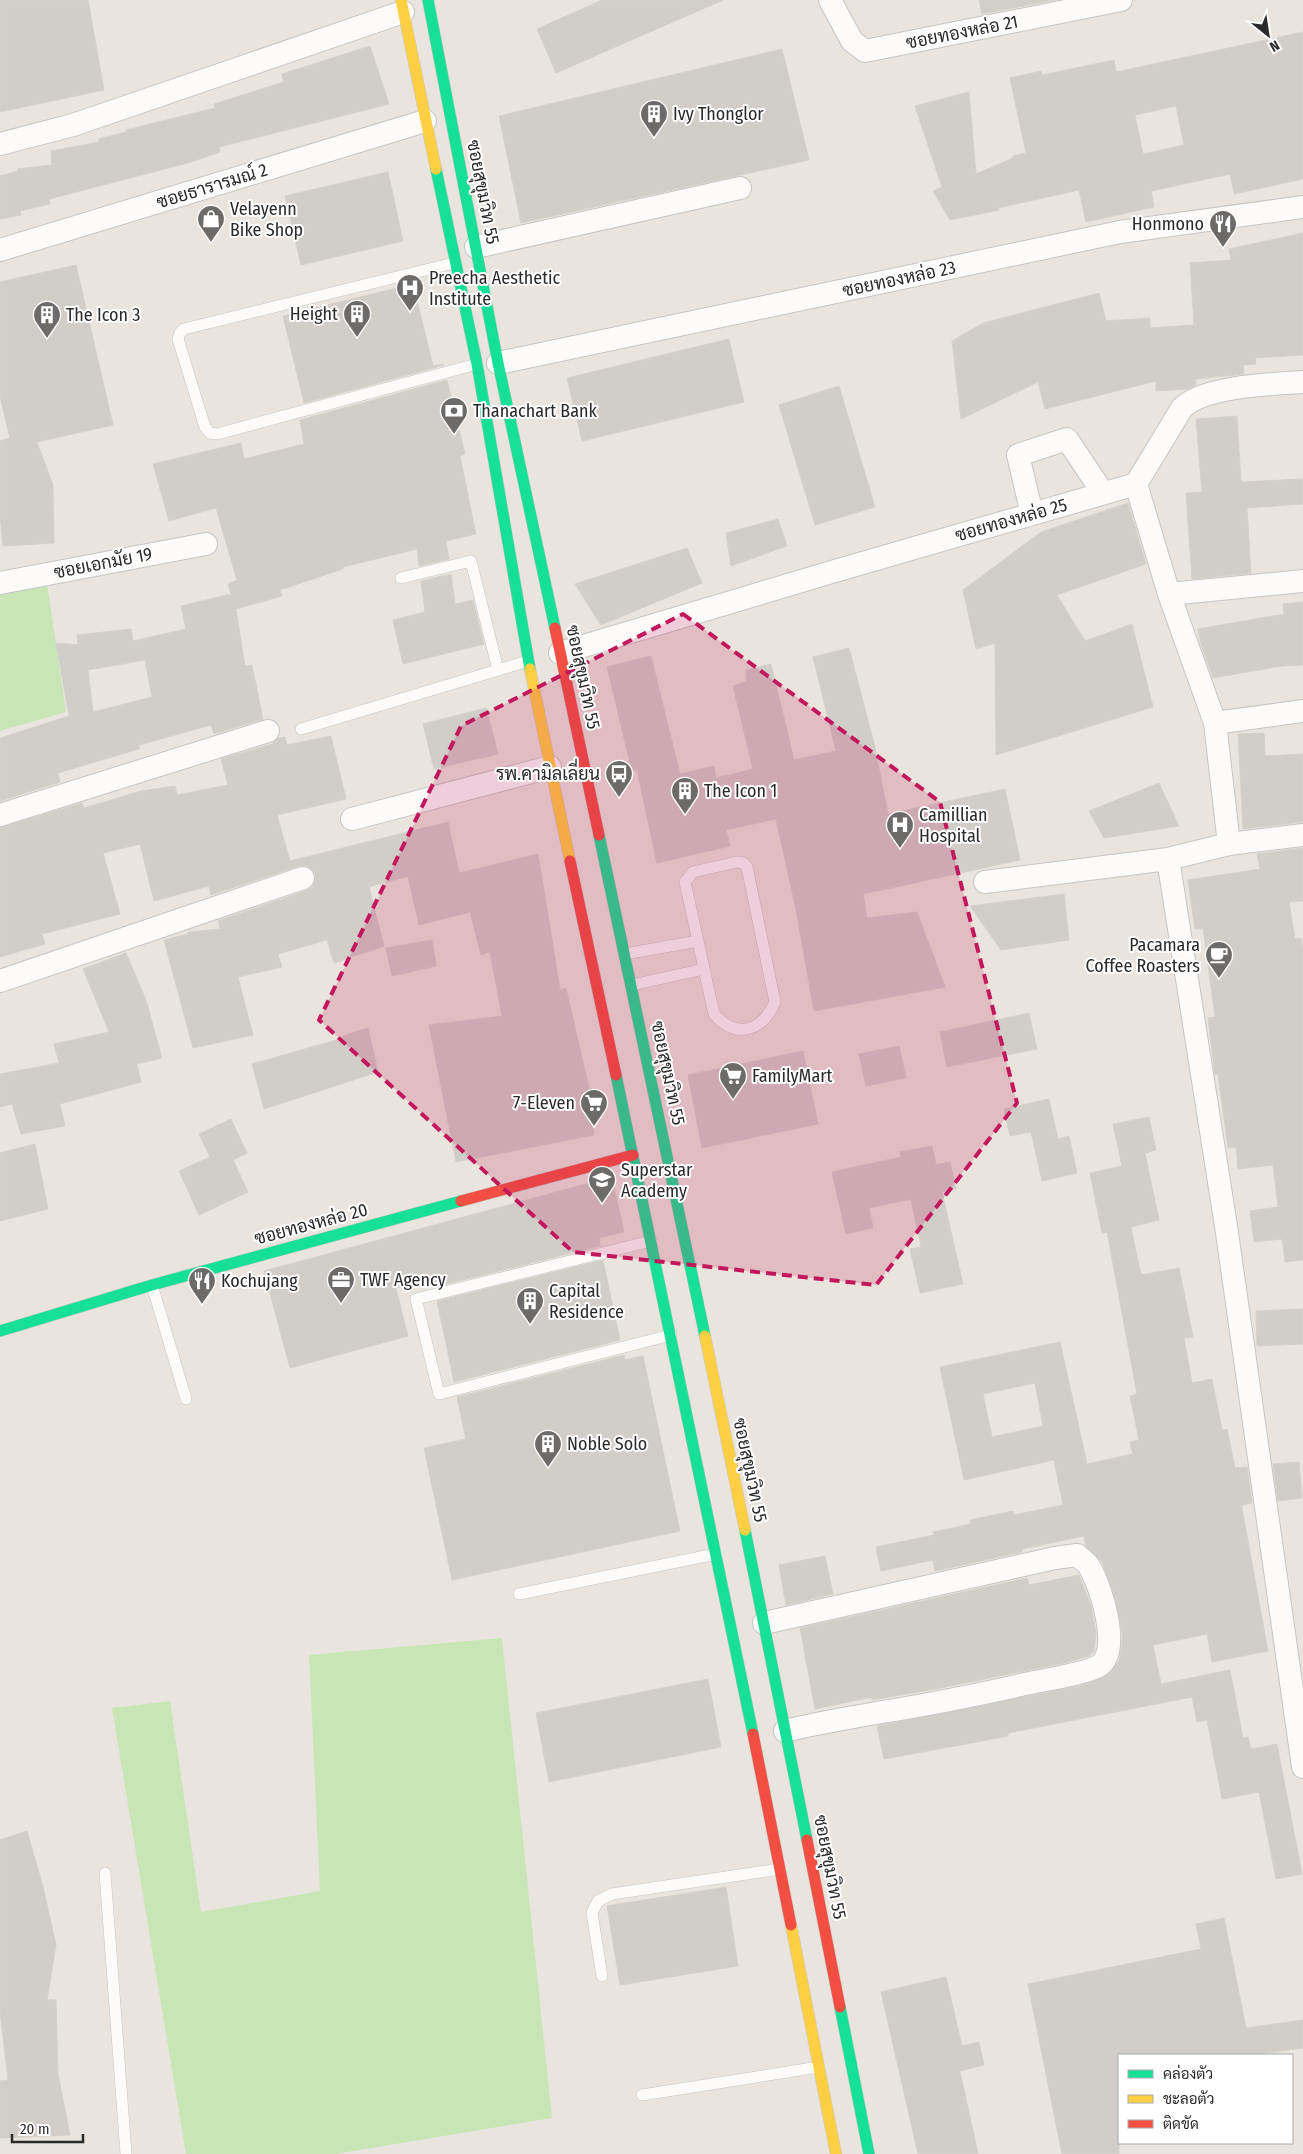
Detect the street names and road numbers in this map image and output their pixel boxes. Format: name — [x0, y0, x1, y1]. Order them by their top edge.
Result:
street label: ซอยทองหล่อ 21 — [904, 9, 1020, 54]
street label: ซอยสุขุมวิท 55 — [461, 138, 504, 246]
street label: ซอยธารารมณ์ 2 — [153, 157, 270, 213]
street label: ซอยทองหล่อ 23 — [840, 255, 958, 302]
street label: ซอยทองหล่อ 25 — [952, 493, 1069, 546]
street label: ซอยเอกมัย 19 — [52, 543, 154, 583]
street label: ซอยสุขุมวิท 55 — [560, 623, 605, 731]
street label: ซอยสุขุมวิท 55 — [645, 1019, 690, 1127]
street label: ซอยทองหล่อ 20 — [252, 1197, 370, 1250]
street label: ซอยสุขุมวิท 55 — [727, 1416, 772, 1524]
street label: ซอยสุขุมวิท 55 — [808, 1813, 851, 1921]

